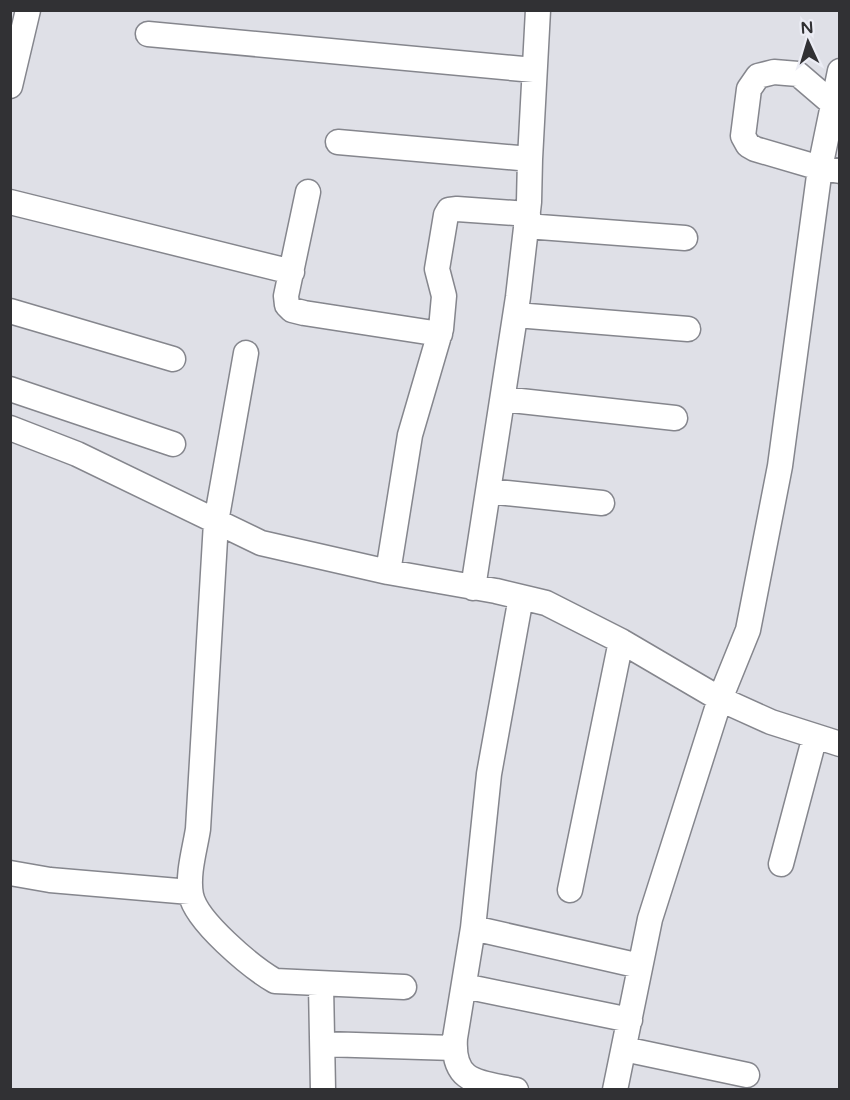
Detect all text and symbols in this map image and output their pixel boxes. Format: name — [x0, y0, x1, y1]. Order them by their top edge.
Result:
north arrow — [778, 12, 838, 72]
text: N — [800, 18, 814, 38]

